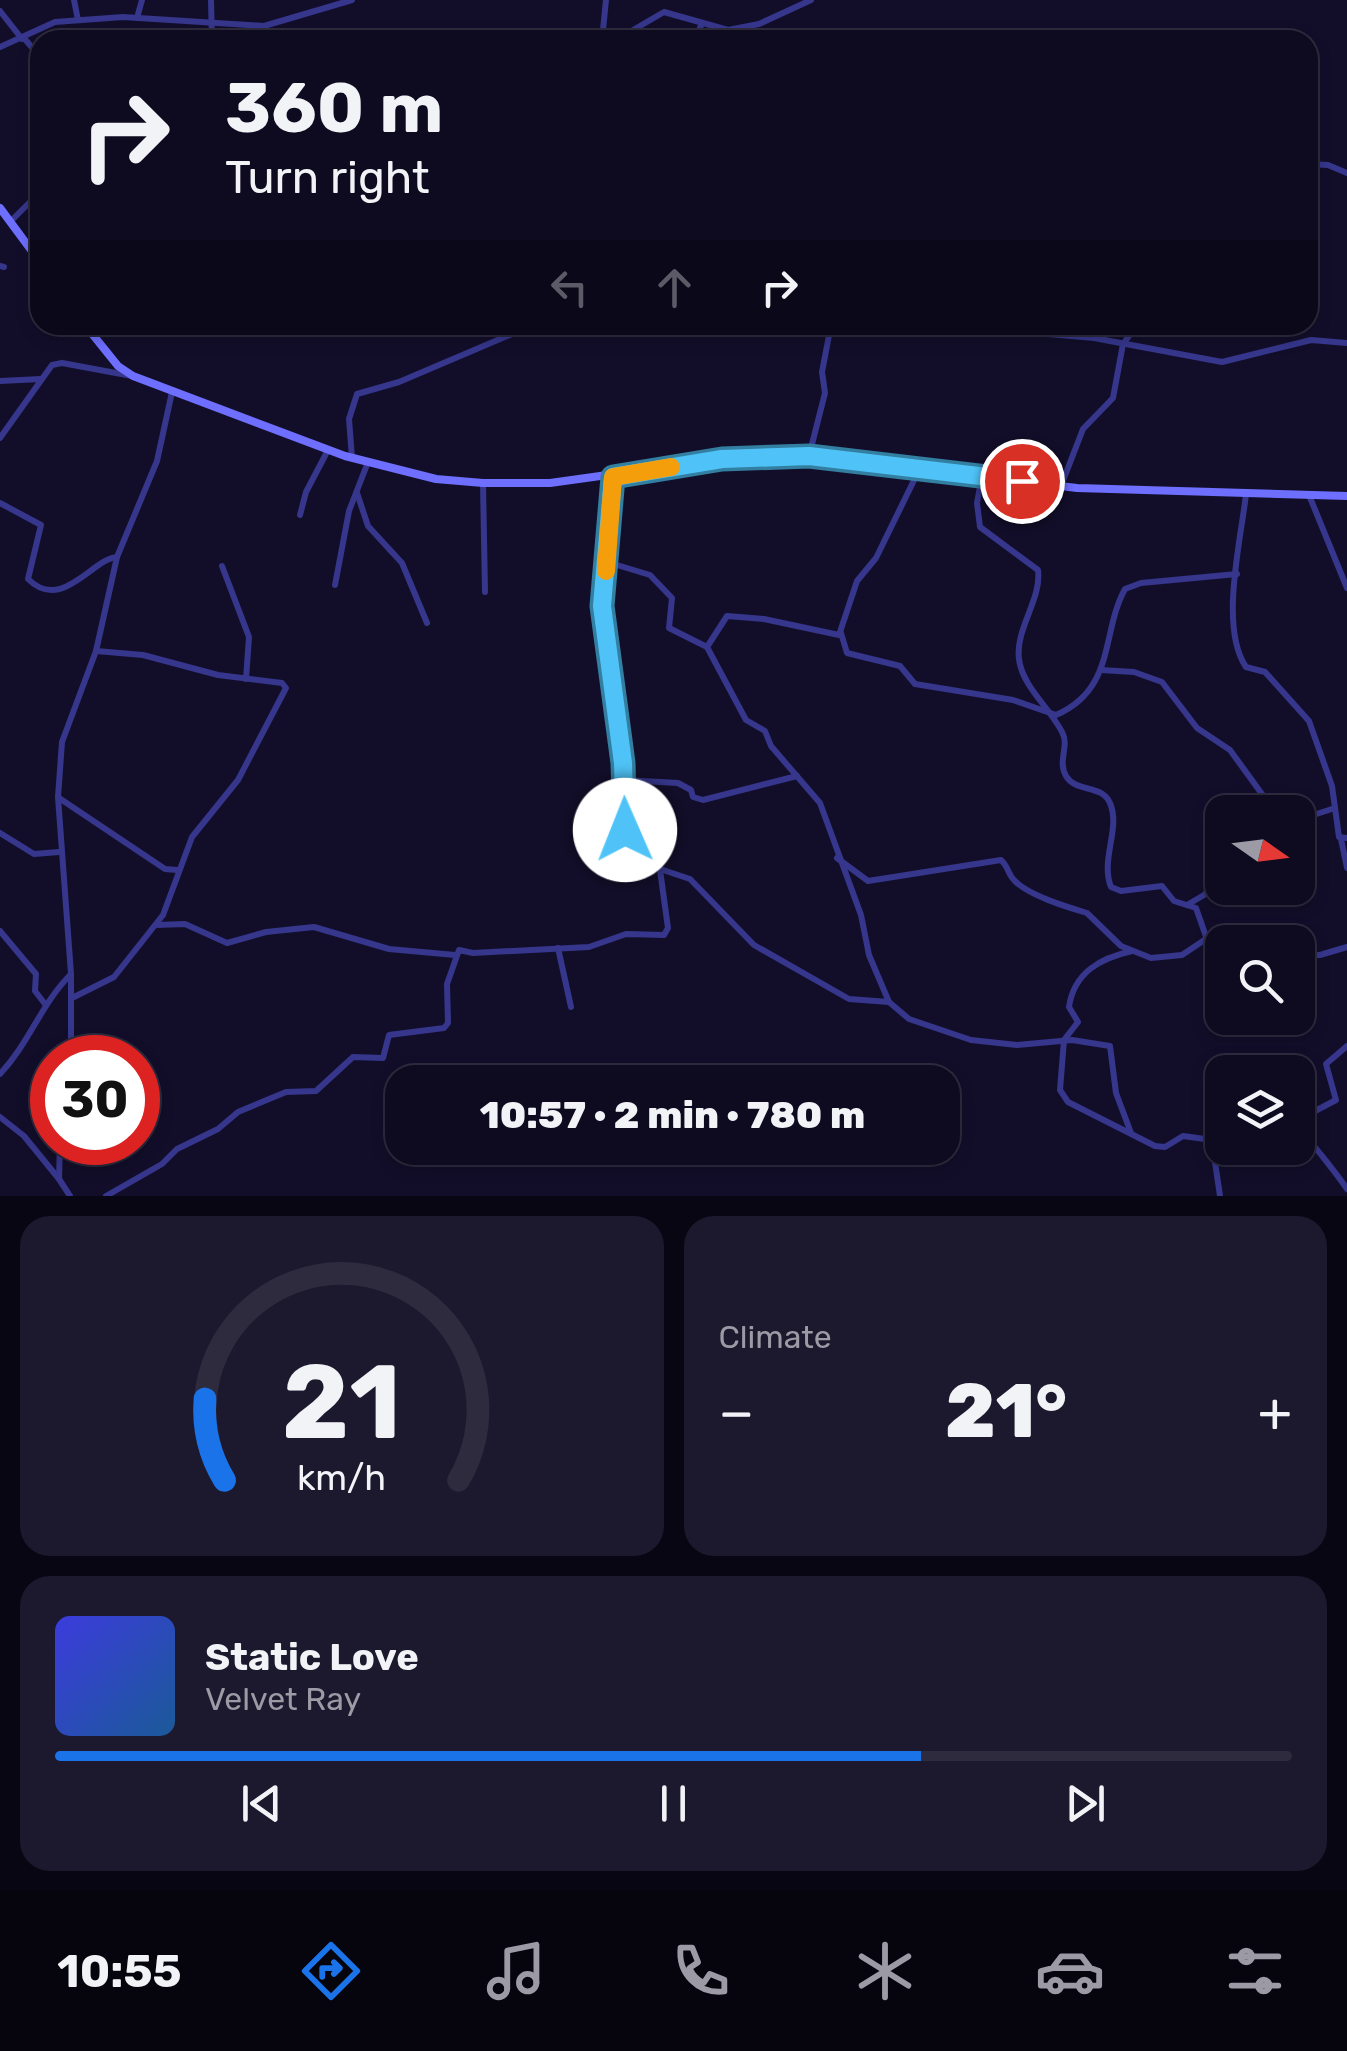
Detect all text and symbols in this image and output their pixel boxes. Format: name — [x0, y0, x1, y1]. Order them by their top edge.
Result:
text: 360 m — [225, 67, 443, 150]
icon: right — [60, 70, 190, 200]
text: Turn right — [225, 151, 429, 204]
icon: left — [542, 260, 597, 315]
icon: ahead — [647, 260, 702, 315]
icon: right — [752, 260, 807, 315]
pin — [980, 439, 1065, 524]
icon: arrive — [995, 454, 1050, 509]
position arrow — [573, 778, 677, 882]
north arrow — [1205, 795, 1315, 905]
map controls — [1205, 795, 1315, 1165]
button: search — [1205, 925, 1315, 1035]
speed limit sign: 30 — [30, 1035, 160, 1165]
button: layers — [1205, 1055, 1315, 1165]
text: 10:57 · 2 min · 780 m — [480, 1092, 865, 1138]
text: Climate — [719, 1318, 832, 1356]
text: 21 — [282, 1341, 401, 1464]
text: 21° — [945, 1367, 1067, 1456]
text: − — [719, 1380, 754, 1445]
text: + — [1258, 1380, 1292, 1445]
text: km/h — [297, 1457, 386, 1499]
text: Static Love — [205, 1634, 419, 1680]
text: Velvet Ray — [205, 1680, 361, 1718]
icon: previous — [234, 1776, 289, 1831]
icon: pause — [646, 1776, 701, 1831]
icon: next — [1058, 1776, 1113, 1831]
icon: directions — [296, 1936, 366, 2006]
icon: music — [481, 1936, 551, 2006]
icon: phone — [666, 1936, 736, 2006]
icon: climate — [850, 1936, 920, 2006]
icon: car — [1035, 1936, 1105, 2006]
icon: filters — [1220, 1936, 1290, 2006]
text: 10:55 — [57, 1945, 182, 1998]

